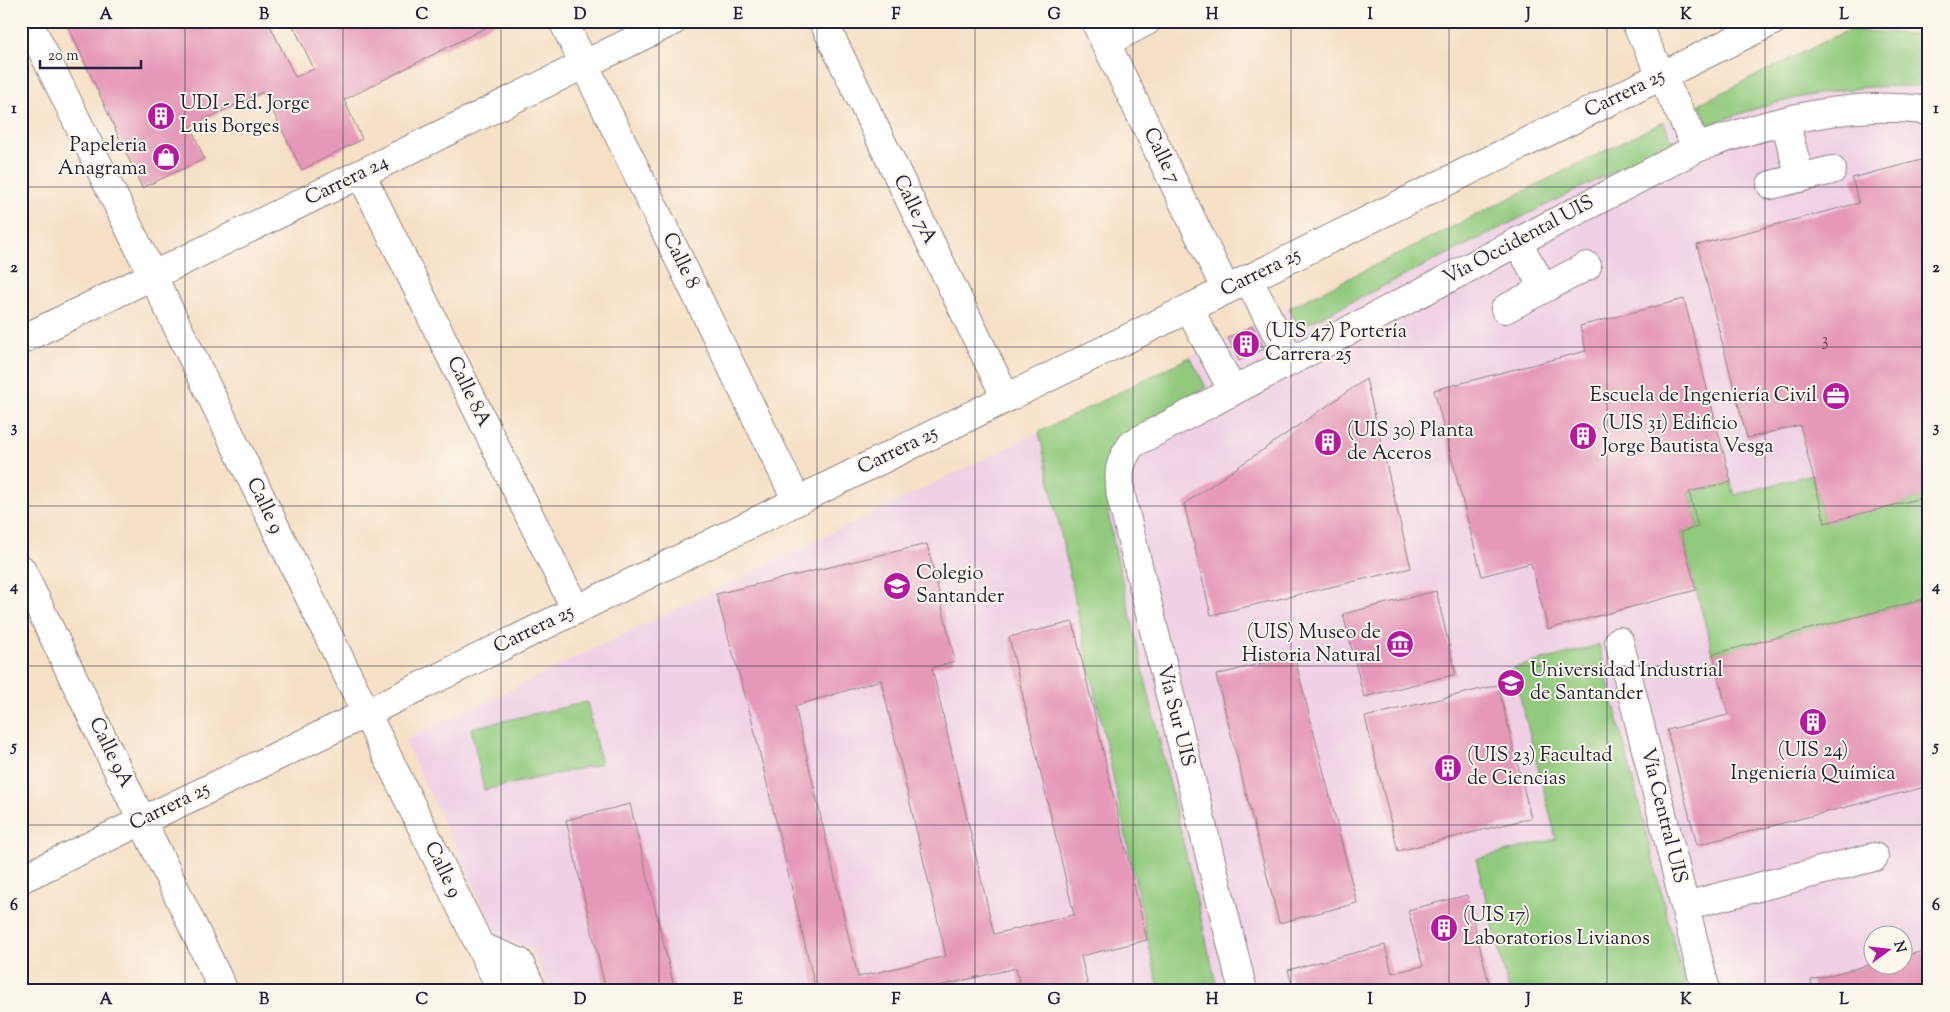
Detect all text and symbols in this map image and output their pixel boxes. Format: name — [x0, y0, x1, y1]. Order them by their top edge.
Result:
text: A — [100, 4, 113, 27]
text: B — [259, 4, 269, 27]
text: C — [416, 4, 429, 27]
text: D — [574, 4, 587, 27]
text: E — [733, 4, 743, 27]
text: F — [892, 4, 901, 27]
text: G — [1047, 4, 1061, 27]
text: H — [1206, 4, 1219, 27]
text: I — [1367, 4, 1373, 27]
text: J — [1524, 4, 1531, 27]
text: K — [1680, 4, 1692, 27]
text: L — [1839, 4, 1849, 27]
scale bar — [40, 38, 141, 70]
text: 20 m — [48, 46, 79, 67]
street label: Carrera 25 — [1580, 62, 1670, 126]
place label: UDI - Ed. Jorge Luis Borges — [180, 90, 310, 142]
text: 1 — [11, 98, 17, 121]
text: 1 — [1933, 98, 1939, 121]
building icon: UDI - Ed. Jorge Luis Borges — [146, 101, 176, 131]
street label: Calle 7 — [1135, 123, 1187, 189]
place label: Papeleria Anagrama — [58, 132, 147, 184]
shop icon: Papeleria Anagrama — [151, 142, 181, 172]
street label: Carrera 24 — [300, 148, 394, 214]
street label: Calle 7A — [885, 170, 943, 250]
street label: Vía Occidental UIS — [1438, 189, 1600, 293]
street label: Calle 8 — [654, 228, 706, 294]
street label: Carrera 25 — [1216, 241, 1306, 305]
text: 2 — [10, 257, 18, 280]
text: 2 — [1932, 257, 1940, 280]
place label: (UIS 47) Portería Carrera 25 — [1265, 318, 1407, 370]
house number: 3 — [1821, 328, 1829, 354]
building icon: (UIS 47) Portería Carrera 25 — [1231, 329, 1261, 359]
street label: Calle 8A — [438, 352, 498, 432]
office icon: Escuela de Ingeniería Civil — [1821, 381, 1851, 411]
place label: Escuela de Ingeniería Civil — [1590, 382, 1817, 411]
place label: (UIS 31) Edificio Jorge Bautista Vesga — [1601, 410, 1774, 462]
text: 3 — [11, 417, 18, 440]
place label: (UIS 30) Planta de Aceros — [1347, 417, 1474, 469]
text: 3 — [1933, 417, 1940, 440]
street label: Carrera 25 — [853, 419, 943, 483]
building icon: (UIS 31) Edificio Jorge Bautista Vesga — [1568, 421, 1598, 451]
building icon: (UIS 30) Planta de Aceros — [1313, 427, 1343, 457]
street label: Calle 9 — [238, 473, 290, 539]
place label: Colegio Santander — [916, 560, 1005, 612]
school or university icon: Colegio Santander — [882, 571, 912, 601]
text: 4 — [9, 576, 18, 599]
text: 4 — [1931, 576, 1940, 599]
street label: Carrera 25 — [489, 598, 579, 662]
place label: (UIS) Museo de Historia Natural — [1242, 619, 1381, 671]
museum icon: (UIS) Museo de Historia Natural — [1385, 629, 1415, 659]
place label: Universidad Industrial de Santander — [1530, 657, 1724, 709]
street label: Vía Sur UIS — [1148, 662, 1202, 770]
school or university icon: Universidad Industrial de Santander — [1496, 668, 1526, 698]
building icon: (UIS 24) Ingeniería Química — [1798, 707, 1828, 737]
street label: Calle 9A — [80, 713, 140, 793]
text: 5 — [9, 736, 17, 759]
text: 5 — [1931, 736, 1939, 759]
place label: (UIS 24) Ingeniería Química — [1731, 737, 1895, 789]
place label: (UIS 23) Facultad de Ciencias — [1467, 742, 1613, 794]
street label: Vía Central UIS — [1632, 745, 1694, 887]
building icon: (UIS 23) Facultad de Ciencias — [1433, 753, 1463, 783]
street label: Carrera 25 — [125, 775, 215, 839]
street label: Calle 9 — [416, 837, 468, 903]
text: 6 — [10, 895, 18, 918]
text: 6 — [1932, 895, 1940, 918]
place label: (UIS 17) Laboratorios Livianos — [1463, 902, 1650, 954]
building icon: (UIS 17) Laboratorios Livianos — [1429, 913, 1459, 943]
north arrow — [1862, 924, 1912, 974]
text: N — [1888, 939, 1910, 955]
text: A — [100, 989, 113, 1012]
text: B — [259, 989, 269, 1012]
text: C — [416, 989, 429, 1012]
text: D — [574, 989, 587, 1012]
text: E — [733, 989, 743, 1012]
text: F — [892, 989, 901, 1012]
text: G — [1047, 989, 1061, 1012]
text: H — [1206, 989, 1219, 1012]
text: I — [1367, 989, 1373, 1012]
text: J — [1524, 989, 1531, 1012]
text: K — [1680, 989, 1692, 1012]
text: L — [1839, 989, 1849, 1012]

